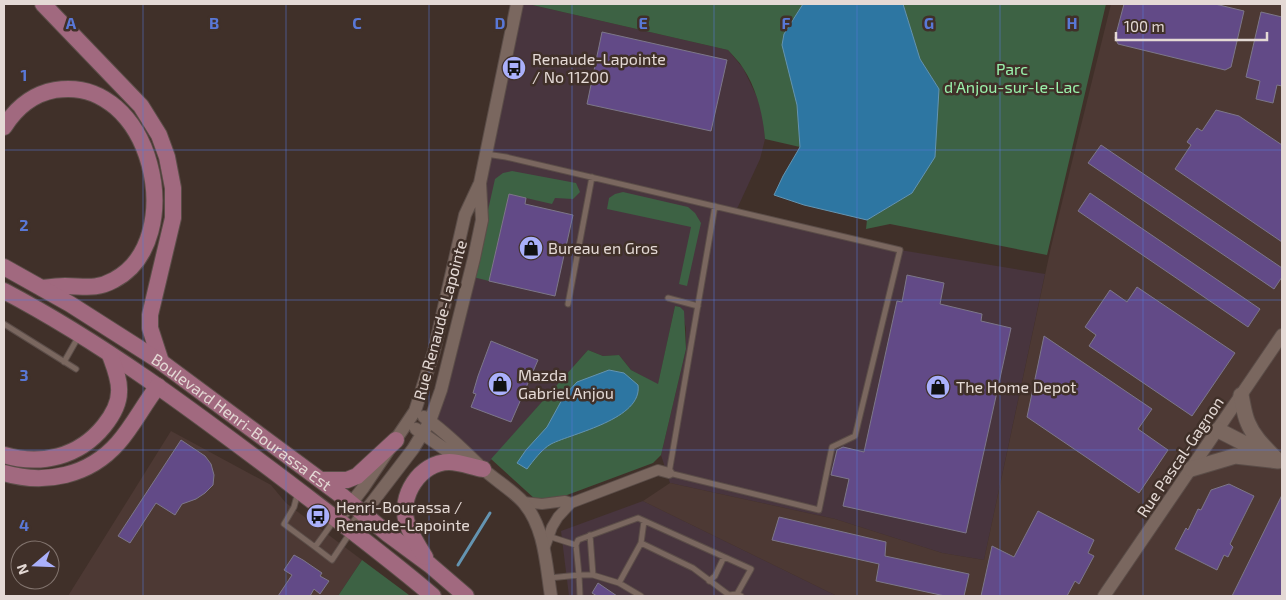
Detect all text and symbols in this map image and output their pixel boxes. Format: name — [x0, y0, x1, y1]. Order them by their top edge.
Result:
scale bar — [1116, 10, 1267, 42]
text: A — [66, 13, 77, 32]
text: B — [209, 13, 219, 32]
text: C — [352, 13, 362, 32]
text: D — [495, 13, 506, 32]
text: E — [638, 13, 648, 32]
text: F — [782, 13, 791, 32]
text: G — [924, 13, 934, 32]
text: H — [1066, 13, 1078, 32]
text: 100 m — [1124, 17, 1165, 35]
place label: Renaude-Lapointe / No 11200 — [532, 49, 666, 86]
bus stop icon: Renaude-Lapointe / No 11200 — [501, 55, 527, 81]
park label: Parc d'Anjou-sur-le-Lac — [944, 59, 1080, 97]
text: 1 — [21, 65, 27, 84]
text: 2 — [19, 215, 29, 234]
shop icon: Bureau en Gros — [518, 235, 544, 261]
street label: Rue Renaude-Lapointe — [409, 238, 470, 402]
place label: Bureau en Gros — [548, 238, 658, 257]
street label: Boulevard Henri-Bourassa Est — [148, 349, 336, 494]
text: 3 — [19, 365, 29, 384]
place label: Mazda Gabriel Anjou — [518, 365, 614, 403]
shop icon: Mazda Gabriel Anjou — [487, 371, 513, 397]
shop icon: The Home Depot — [925, 374, 951, 400]
place label: The Home Depot — [956, 377, 1076, 396]
street label: Rue Pascal-Gagnon — [1132, 393, 1227, 521]
place label: Henri-Bourassa / Renaude-Lapointe — [336, 497, 470, 534]
bus stop icon: Henri-Bourassa / Renaude-Lapointe — [305, 503, 331, 529]
text: 4 — [19, 515, 29, 534]
north arrow — [10, 540, 60, 590]
text: N — [13, 562, 32, 577]

